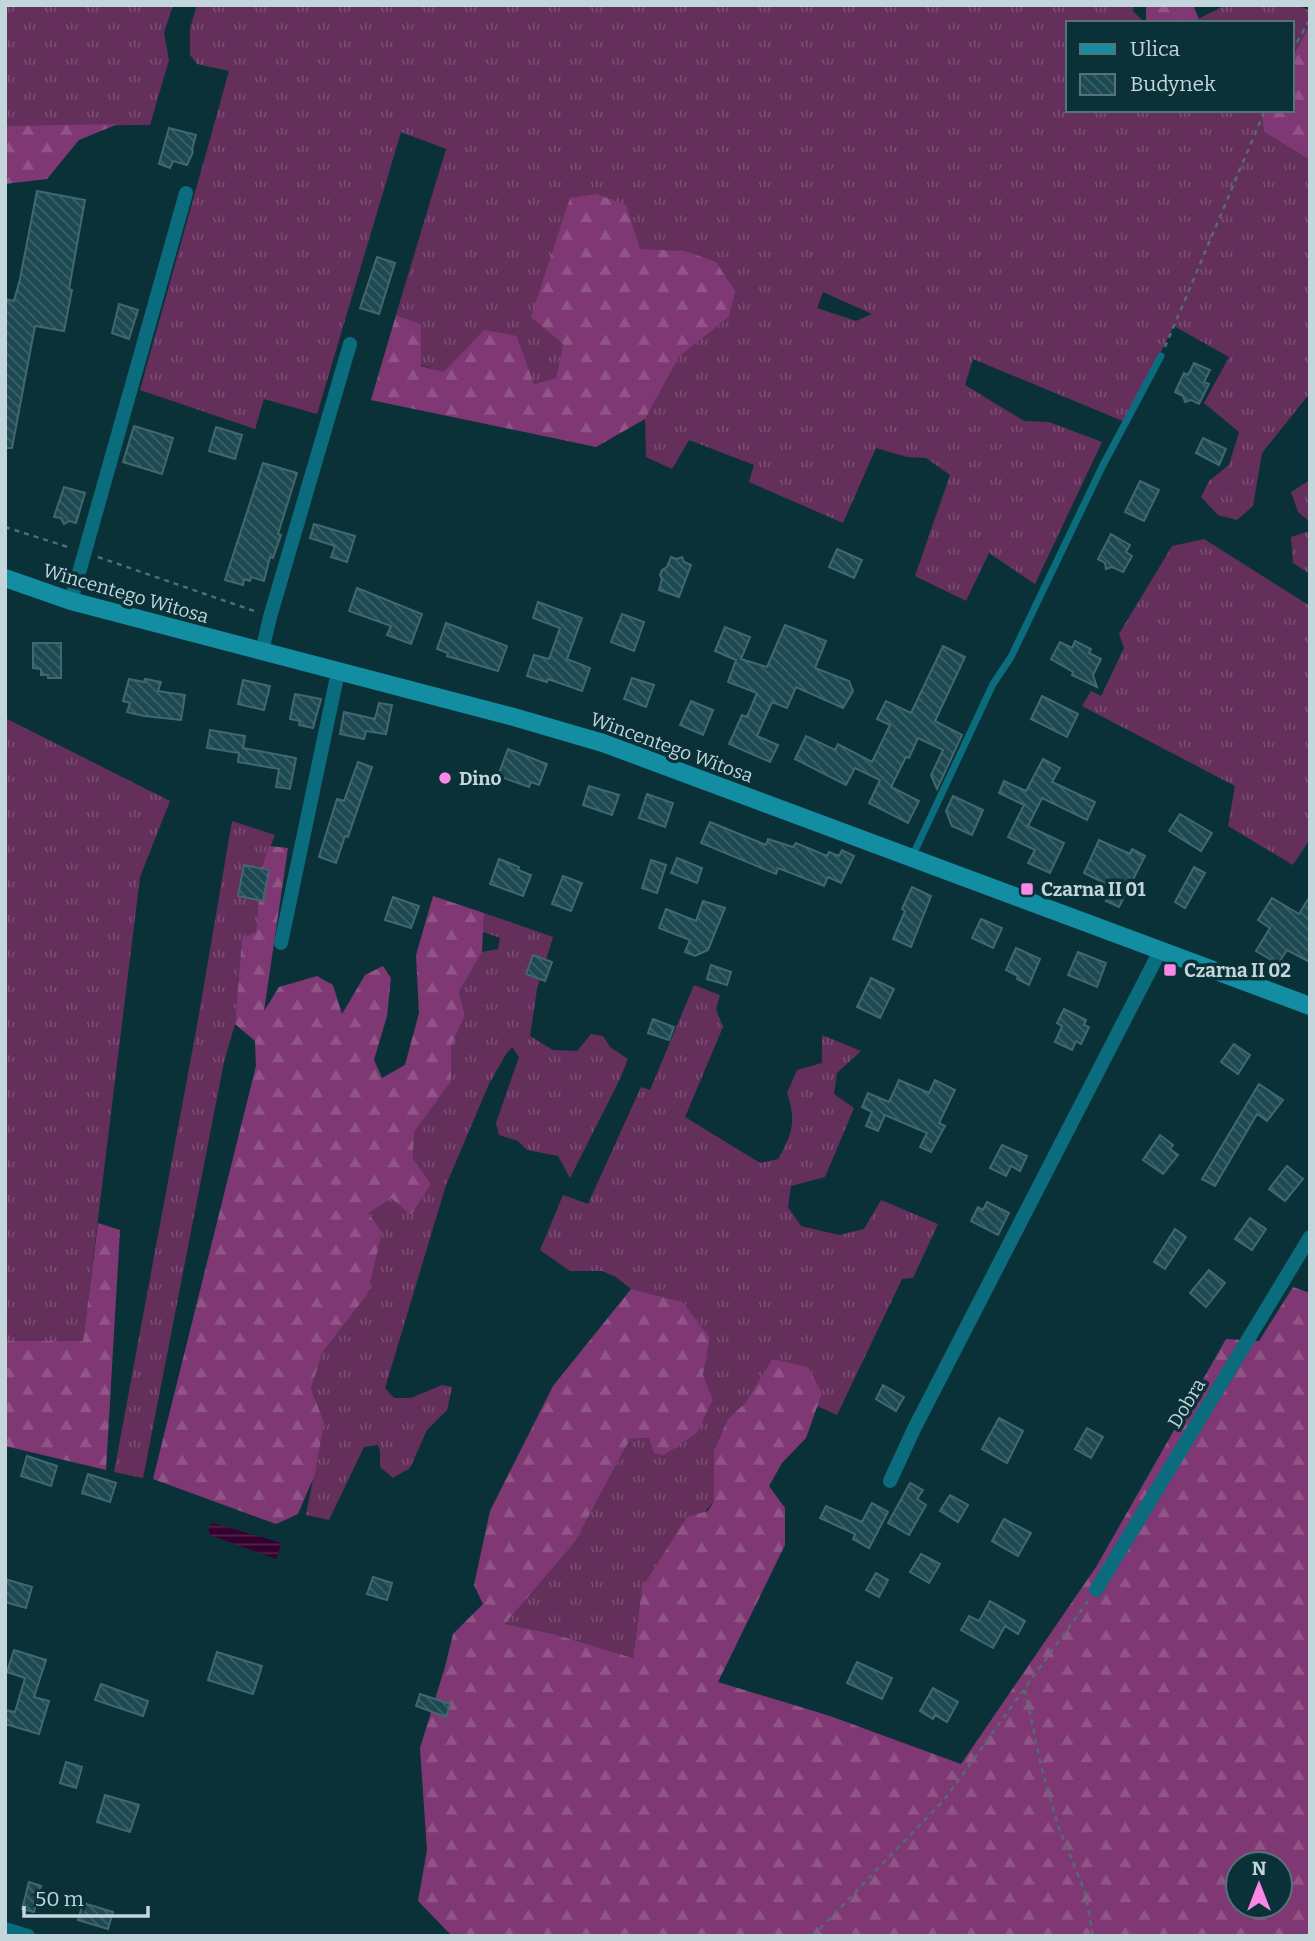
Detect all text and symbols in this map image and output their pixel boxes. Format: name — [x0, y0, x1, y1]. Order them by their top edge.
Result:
legend — [1066, 21, 1294, 112]
text: Ulica — [1130, 36, 1180, 62]
text: Budynek — [1130, 71, 1216, 97]
street label: Wincentego Witosa — [40, 559, 212, 628]
street label: Wincentego Witosa — [587, 707, 757, 788]
place label: Dino — [459, 767, 502, 790]
marker: Dino — [437, 770, 453, 786]
place label: Czarna II 01 — [1041, 878, 1146, 901]
marker: Czarna II 01 — [1019, 881, 1035, 897]
place label: Czarna II 02 — [1184, 959, 1291, 982]
marker: Czarna II 02 — [1162, 962, 1178, 978]
street label: Dobra — [1163, 1374, 1210, 1432]
north arrow — [1224, 1850, 1294, 1920]
text: N — [1252, 1857, 1267, 1880]
scale bar — [24, 1874, 149, 1918]
text: 50 m — [35, 1886, 84, 1912]

